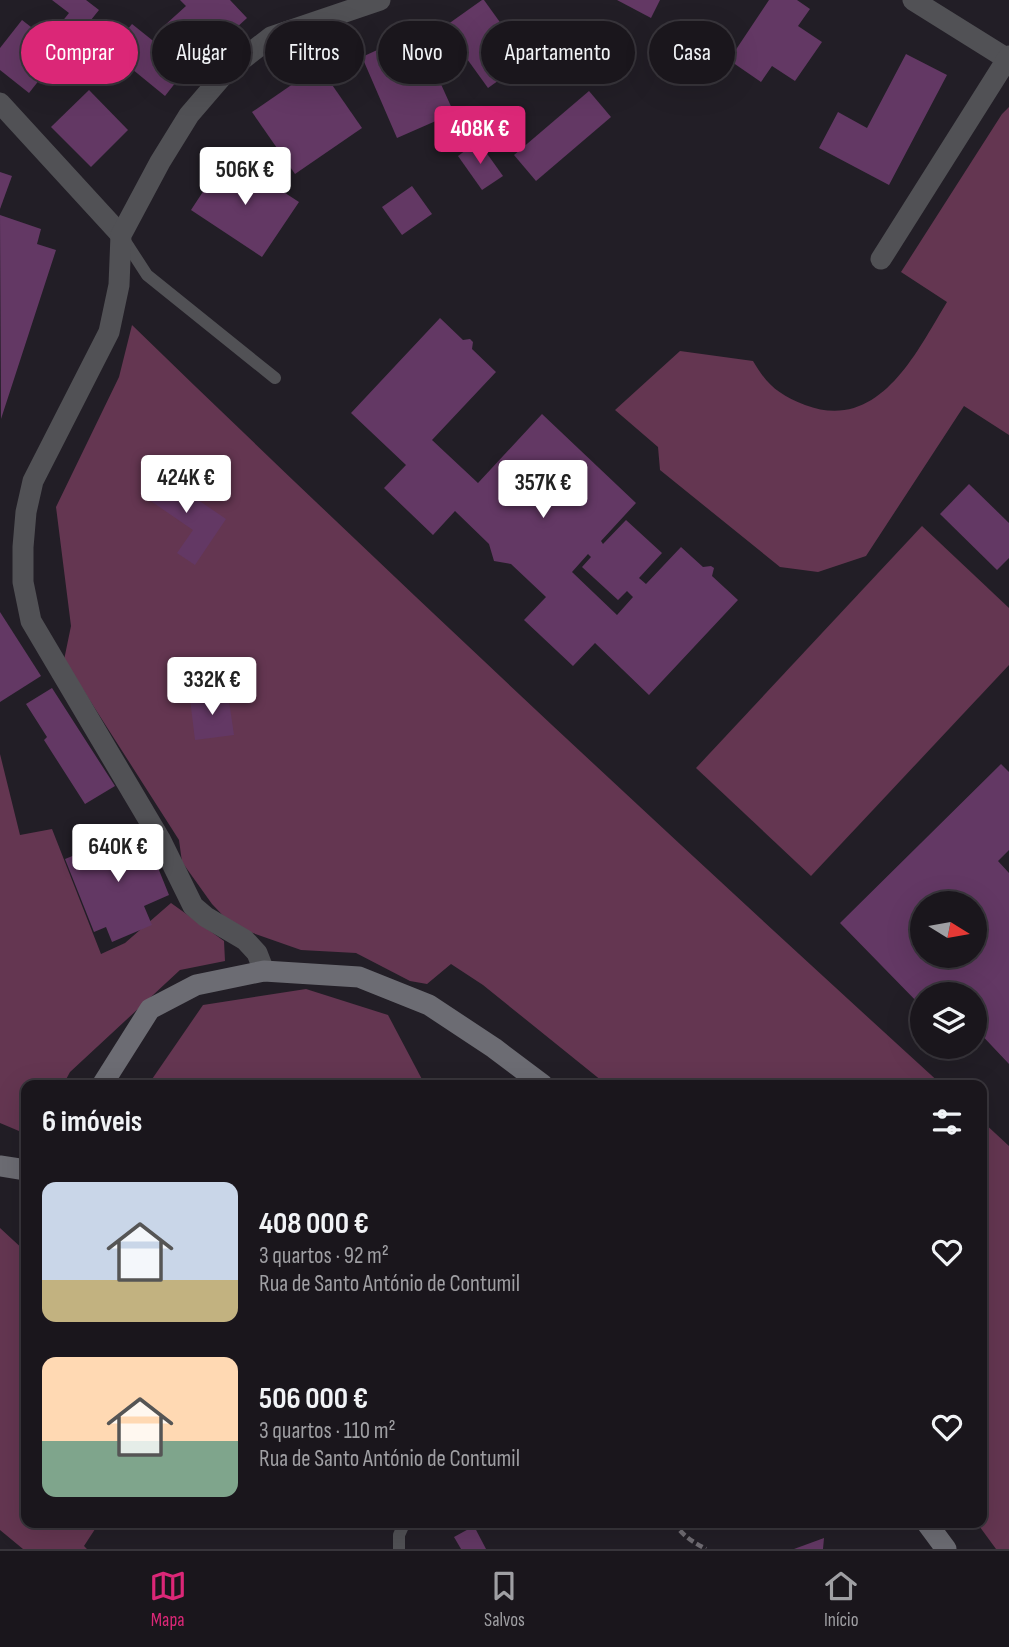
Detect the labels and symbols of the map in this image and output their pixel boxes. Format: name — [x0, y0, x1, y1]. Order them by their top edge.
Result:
pin: 408K € — [423, 106, 537, 166]
pin: 506K € — [188, 148, 302, 207]
pin: 424K € — [129, 456, 243, 515]
pin: 357K € — [486, 461, 600, 520]
pin: 332K € — [155, 658, 269, 717]
pin: 640K € — [61, 824, 175, 884]
north arrow — [910, 891, 987, 968]

